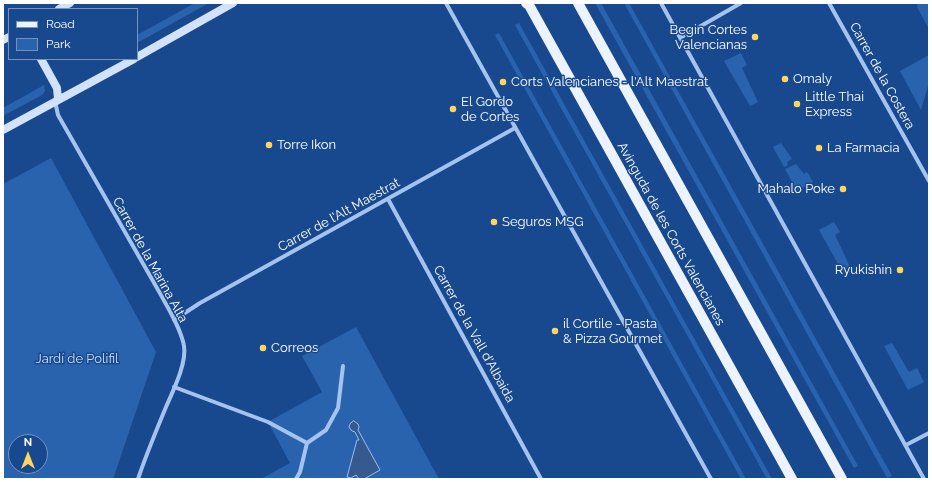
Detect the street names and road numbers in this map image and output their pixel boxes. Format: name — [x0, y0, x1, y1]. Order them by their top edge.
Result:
street label: Carrer de la Costera — [846, 20, 918, 132]
street label: Avinguda de les Corts Valencianes — [614, 140, 728, 328]
street label: Carrer de l'Alt Maestrat — [275, 175, 403, 255]
street label: Carrer de la Marina Alta — [109, 195, 191, 325]
street label: Carrer de la Vall d'Albaida — [430, 263, 518, 405]

